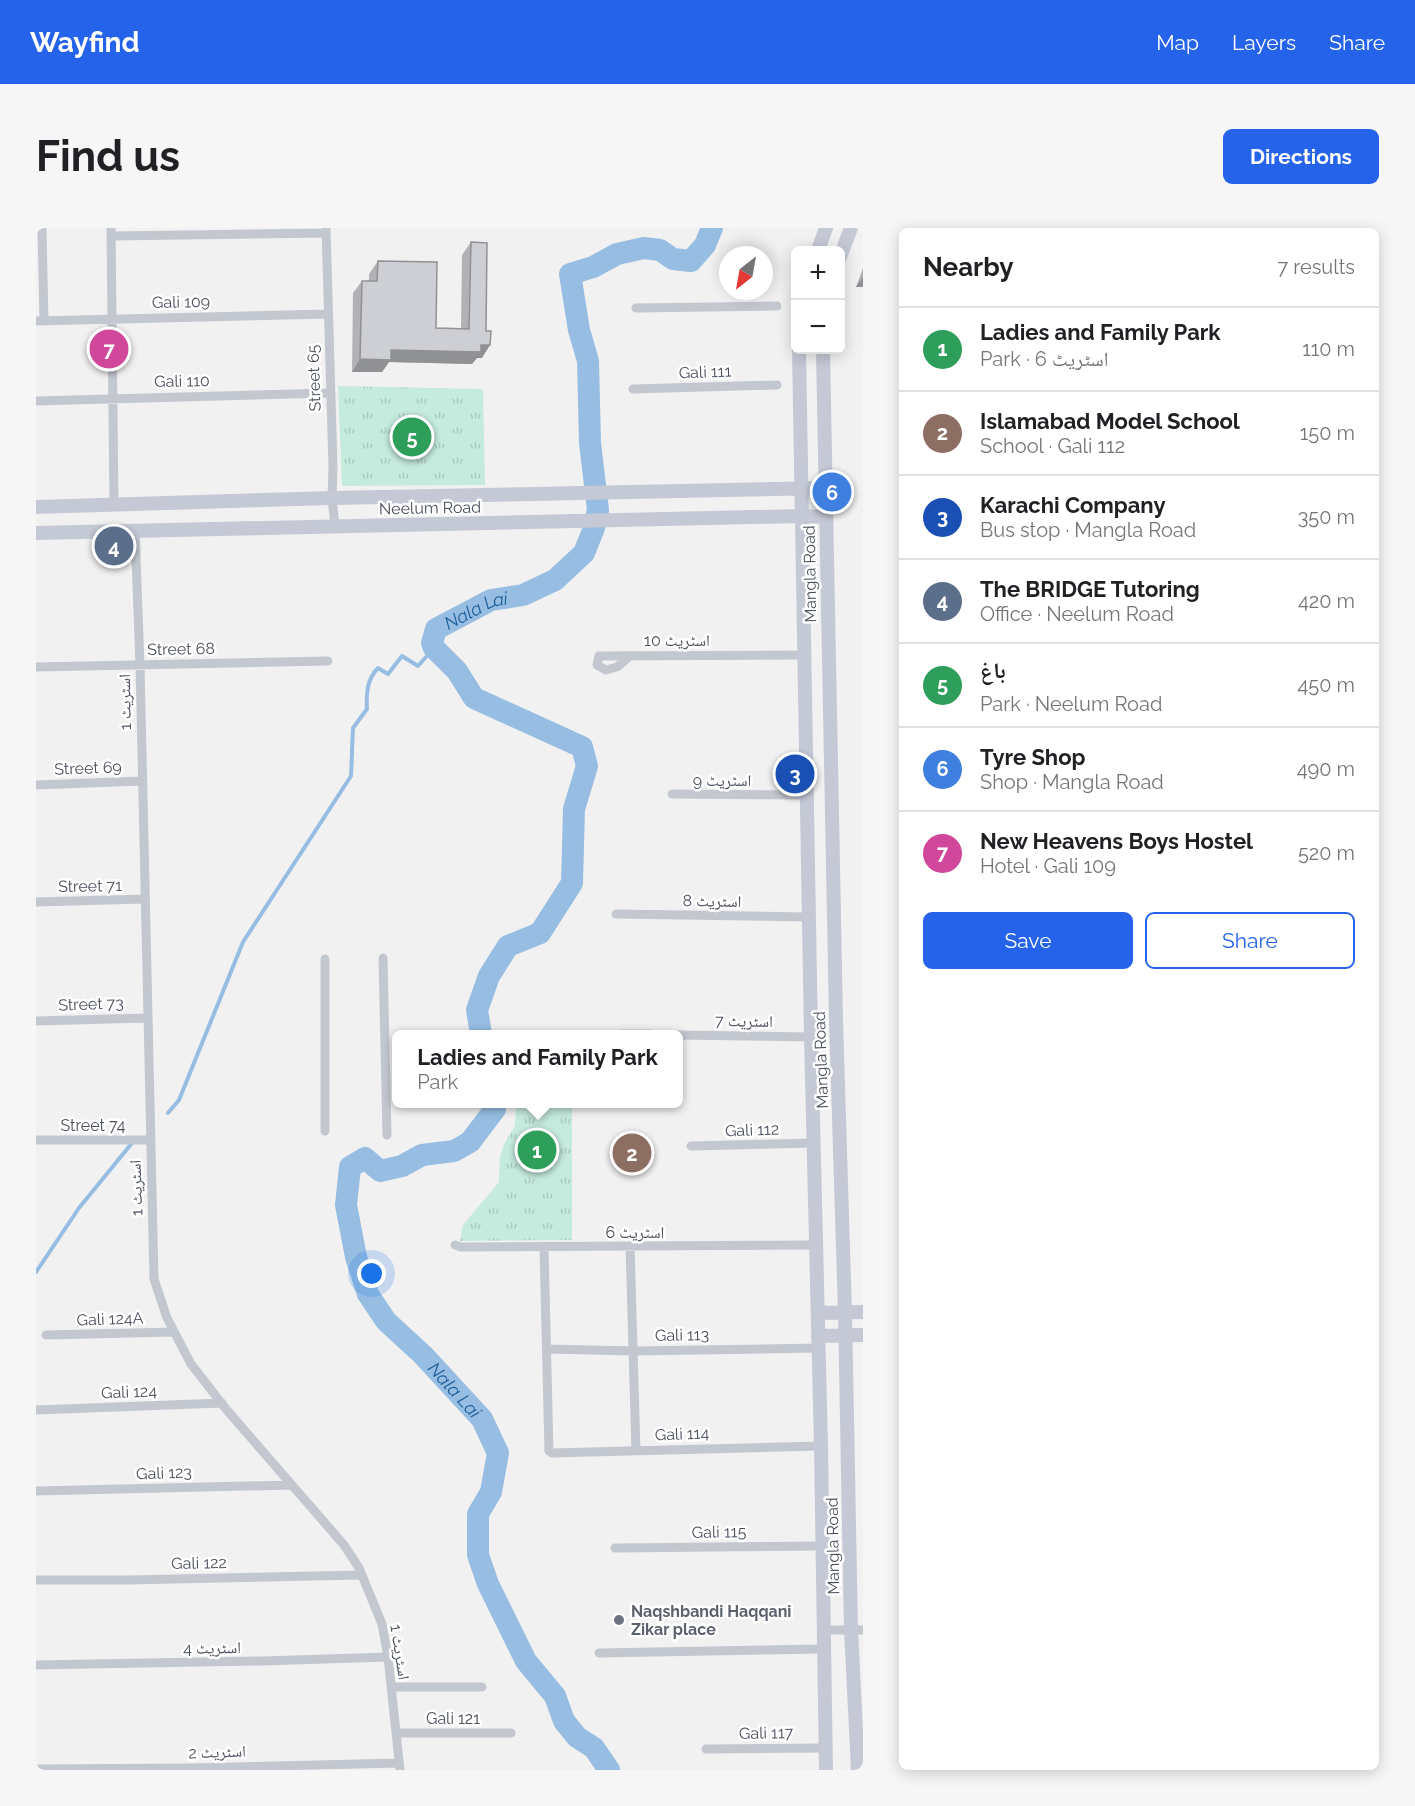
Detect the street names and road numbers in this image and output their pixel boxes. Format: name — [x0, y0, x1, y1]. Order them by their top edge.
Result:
street label: Gali 109 — [152, 292, 210, 312]
street label: Street 65 — [303, 344, 325, 412]
street label: Gali 111 — [678, 362, 732, 382]
street label: Gali 110 — [154, 371, 210, 391]
street label: Neelum Road — [379, 498, 481, 518]
street label: Mangla Road — [800, 525, 820, 623]
street label: اسٹریٹ 10 — [644, 631, 710, 650]
street label: Street 68 — [147, 639, 215, 659]
street label: اسٹریٹ 1 — [115, 674, 135, 730]
street label: Street 69 — [54, 757, 122, 779]
street label: اسٹریٹ 9 — [693, 771, 751, 790]
street label: Street 71 — [58, 876, 122, 896]
street label: اسٹریٹ 8 — [682, 891, 742, 911]
street label: Street 73 — [58, 993, 124, 1015]
street label: اسٹریٹ 7 — [715, 1011, 773, 1031]
street label: Mangla Road — [810, 1011, 832, 1109]
street label: Street 74 — [61, 1116, 126, 1135]
street label: Gali 112 — [725, 1120, 779, 1140]
street label: اسٹریٹ 1 — [126, 1160, 146, 1216]
street label: اسٹریٹ 6 — [606, 1223, 664, 1242]
street label: Gali 124A — [76, 1308, 144, 1330]
street label: Gali 113 — [655, 1325, 709, 1345]
street label: Gali 124 — [101, 1382, 158, 1402]
street label: Gali 114 — [654, 1424, 710, 1444]
street label: Gali 123 — [136, 1463, 192, 1483]
street label: Mangla Road — [823, 1497, 843, 1595]
street label: Gali 115 — [692, 1522, 747, 1542]
street label: Gali 122 — [171, 1553, 227, 1573]
street label: اسٹریٹ 1 — [386, 1623, 414, 1681]
street label: اسٹریٹ 4 — [183, 1638, 241, 1658]
street label: Gali 121 — [426, 1709, 480, 1728]
street label: Gali 117 — [739, 1723, 794, 1743]
street label: اسٹریٹ 2 — [188, 1742, 246, 1762]

